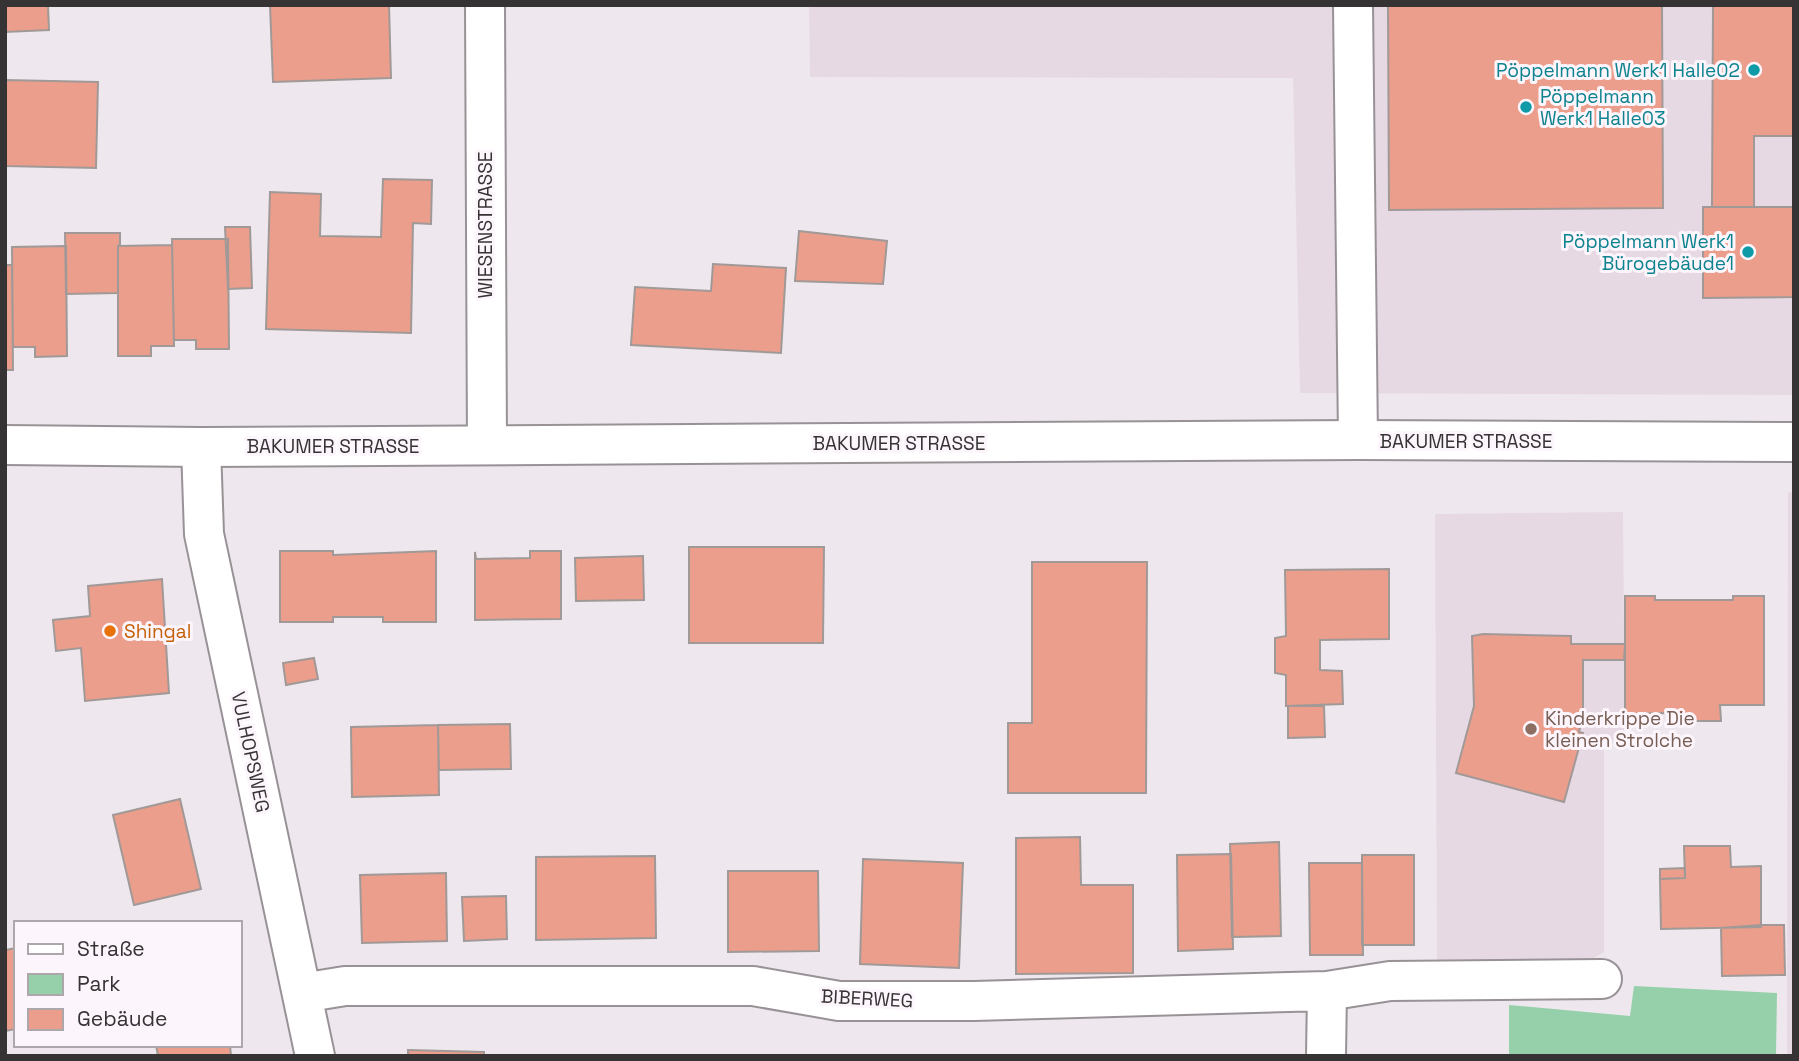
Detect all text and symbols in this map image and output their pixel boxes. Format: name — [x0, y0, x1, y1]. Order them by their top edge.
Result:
place label: Pöppelmann Werk1 Halle02 — [1496, 58, 1740, 83]
marker: Pöppelmann Werk1 Halle02 — [1746, 62, 1762, 78]
place label: Pöppelmann Werk1 Halle03 — [1540, 84, 1665, 131]
marker: Pöppelmann Werk1 Halle03 — [1518, 99, 1534, 115]
street label: WIESENSTRASSE — [473, 151, 498, 299]
place label: Pöppelmann Werk1 Bürogebäude1 — [1563, 229, 1734, 276]
marker: Pöppelmann Werk1 Bürogebäude1 — [1740, 244, 1756, 260]
street label: BAKUMER STRASSE — [1380, 429, 1552, 454]
street label: BAKUMER STRASSE — [813, 431, 985, 456]
street label: BAKUMER STRASSE — [247, 434, 419, 459]
place label: Shingal — [124, 619, 191, 644]
marker: Shingal — [102, 623, 118, 639]
street label: VULHOPSWEG — [226, 689, 276, 815]
place label: Kinderkrippe Die kleinen Strolche — [1545, 706, 1695, 753]
marker: Kinderkrippe Die kleinen Strolche — [1523, 721, 1539, 737]
legend — [14, 921, 242, 1047]
text: Straße — [77, 935, 145, 962]
text: Park — [77, 970, 121, 997]
street label: BIBERWEG — [820, 984, 914, 1013]
text: Gebäude — [77, 1005, 167, 1032]

